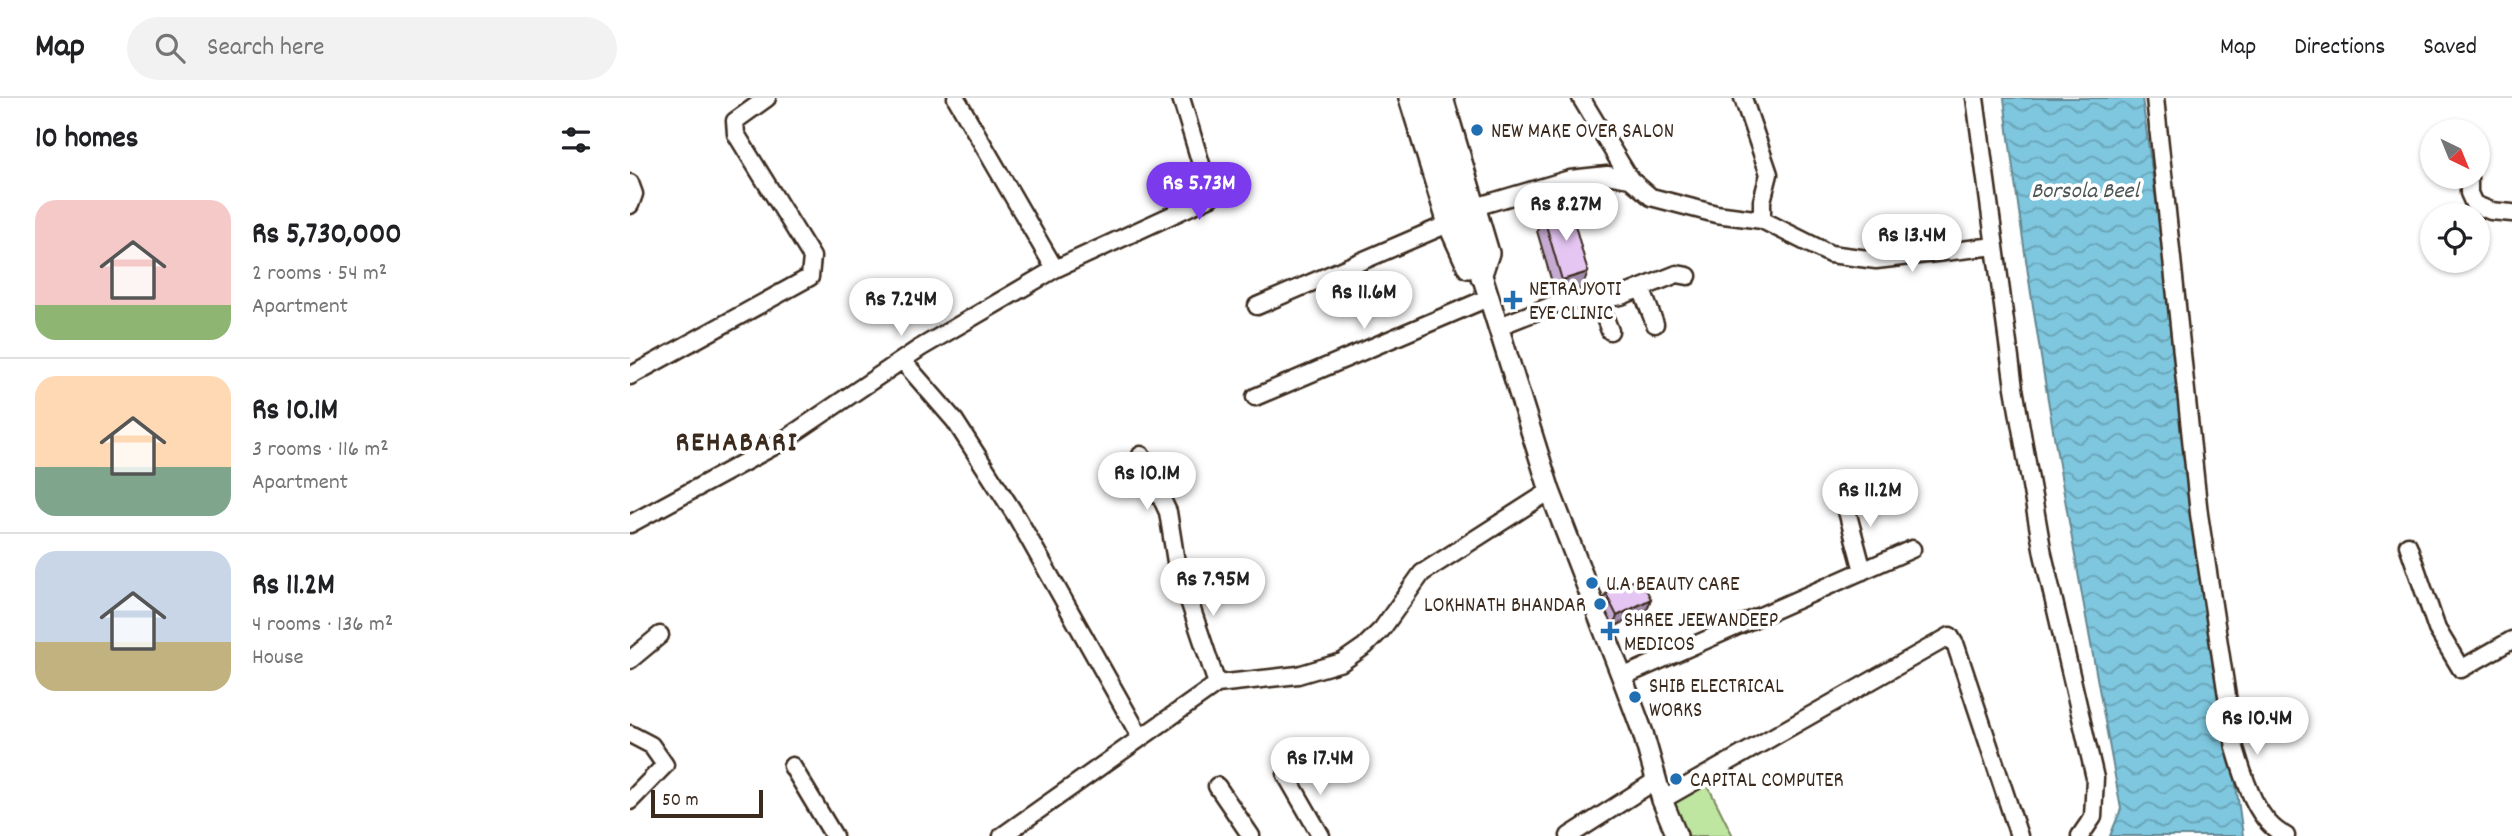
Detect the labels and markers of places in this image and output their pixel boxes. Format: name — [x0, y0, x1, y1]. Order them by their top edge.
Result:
place label: NEW MAKE OVER SALON — [1491, 118, 1674, 148]
marker: NEW MAKE OVER SALON — [1469, 122, 1485, 138]
pin: Rs 5.73M — [1127, 162, 1271, 222]
pin: Rs 8.27M — [1494, 184, 1638, 243]
pin: Rs 13.4M — [1840, 214, 1984, 274]
pin: Rs 11.6M — [1292, 272, 1436, 331]
place label: NETRAJYOTI EYE CLINIC — [1529, 276, 1622, 330]
pin: Rs 7.24M — [829, 278, 973, 338]
marker: NETRAJYOTI EYE CLINIC — [1503, 290, 1523, 310]
pin: Rs 10.1M — [1075, 452, 1219, 512]
pin: Rs 11.2M — [1798, 470, 1942, 529]
pin: Rs 7.95M — [1141, 559, 1285, 618]
place label: U.A BEAUTY CARE — [1606, 571, 1740, 601]
marker: U.A BEAUTY CARE — [1584, 575, 1600, 591]
place label: LOKHNATH BHANDAR — [1424, 592, 1586, 622]
marker: LOKHNATH BHANDAR — [1592, 596, 1608, 612]
place label: SHREE JEEWANDEEP MEDICOS — [1624, 607, 1778, 661]
marker: SHREE JEEWANDEEP MEDICOS — [1602, 623, 1618, 639]
place label: SHIB ELECTRICAL WORKS — [1649, 673, 1784, 727]
marker: SHIB ELECTRICAL WORKS — [1627, 689, 1643, 705]
pin: Rs 10.4M — [2185, 698, 2329, 757]
pin: Rs 17.4M — [1248, 738, 1392, 797]
place label: CAPITAL COMPUTER — [1690, 767, 1844, 797]
marker: CAPITAL COMPUTER — [1668, 771, 1684, 787]

